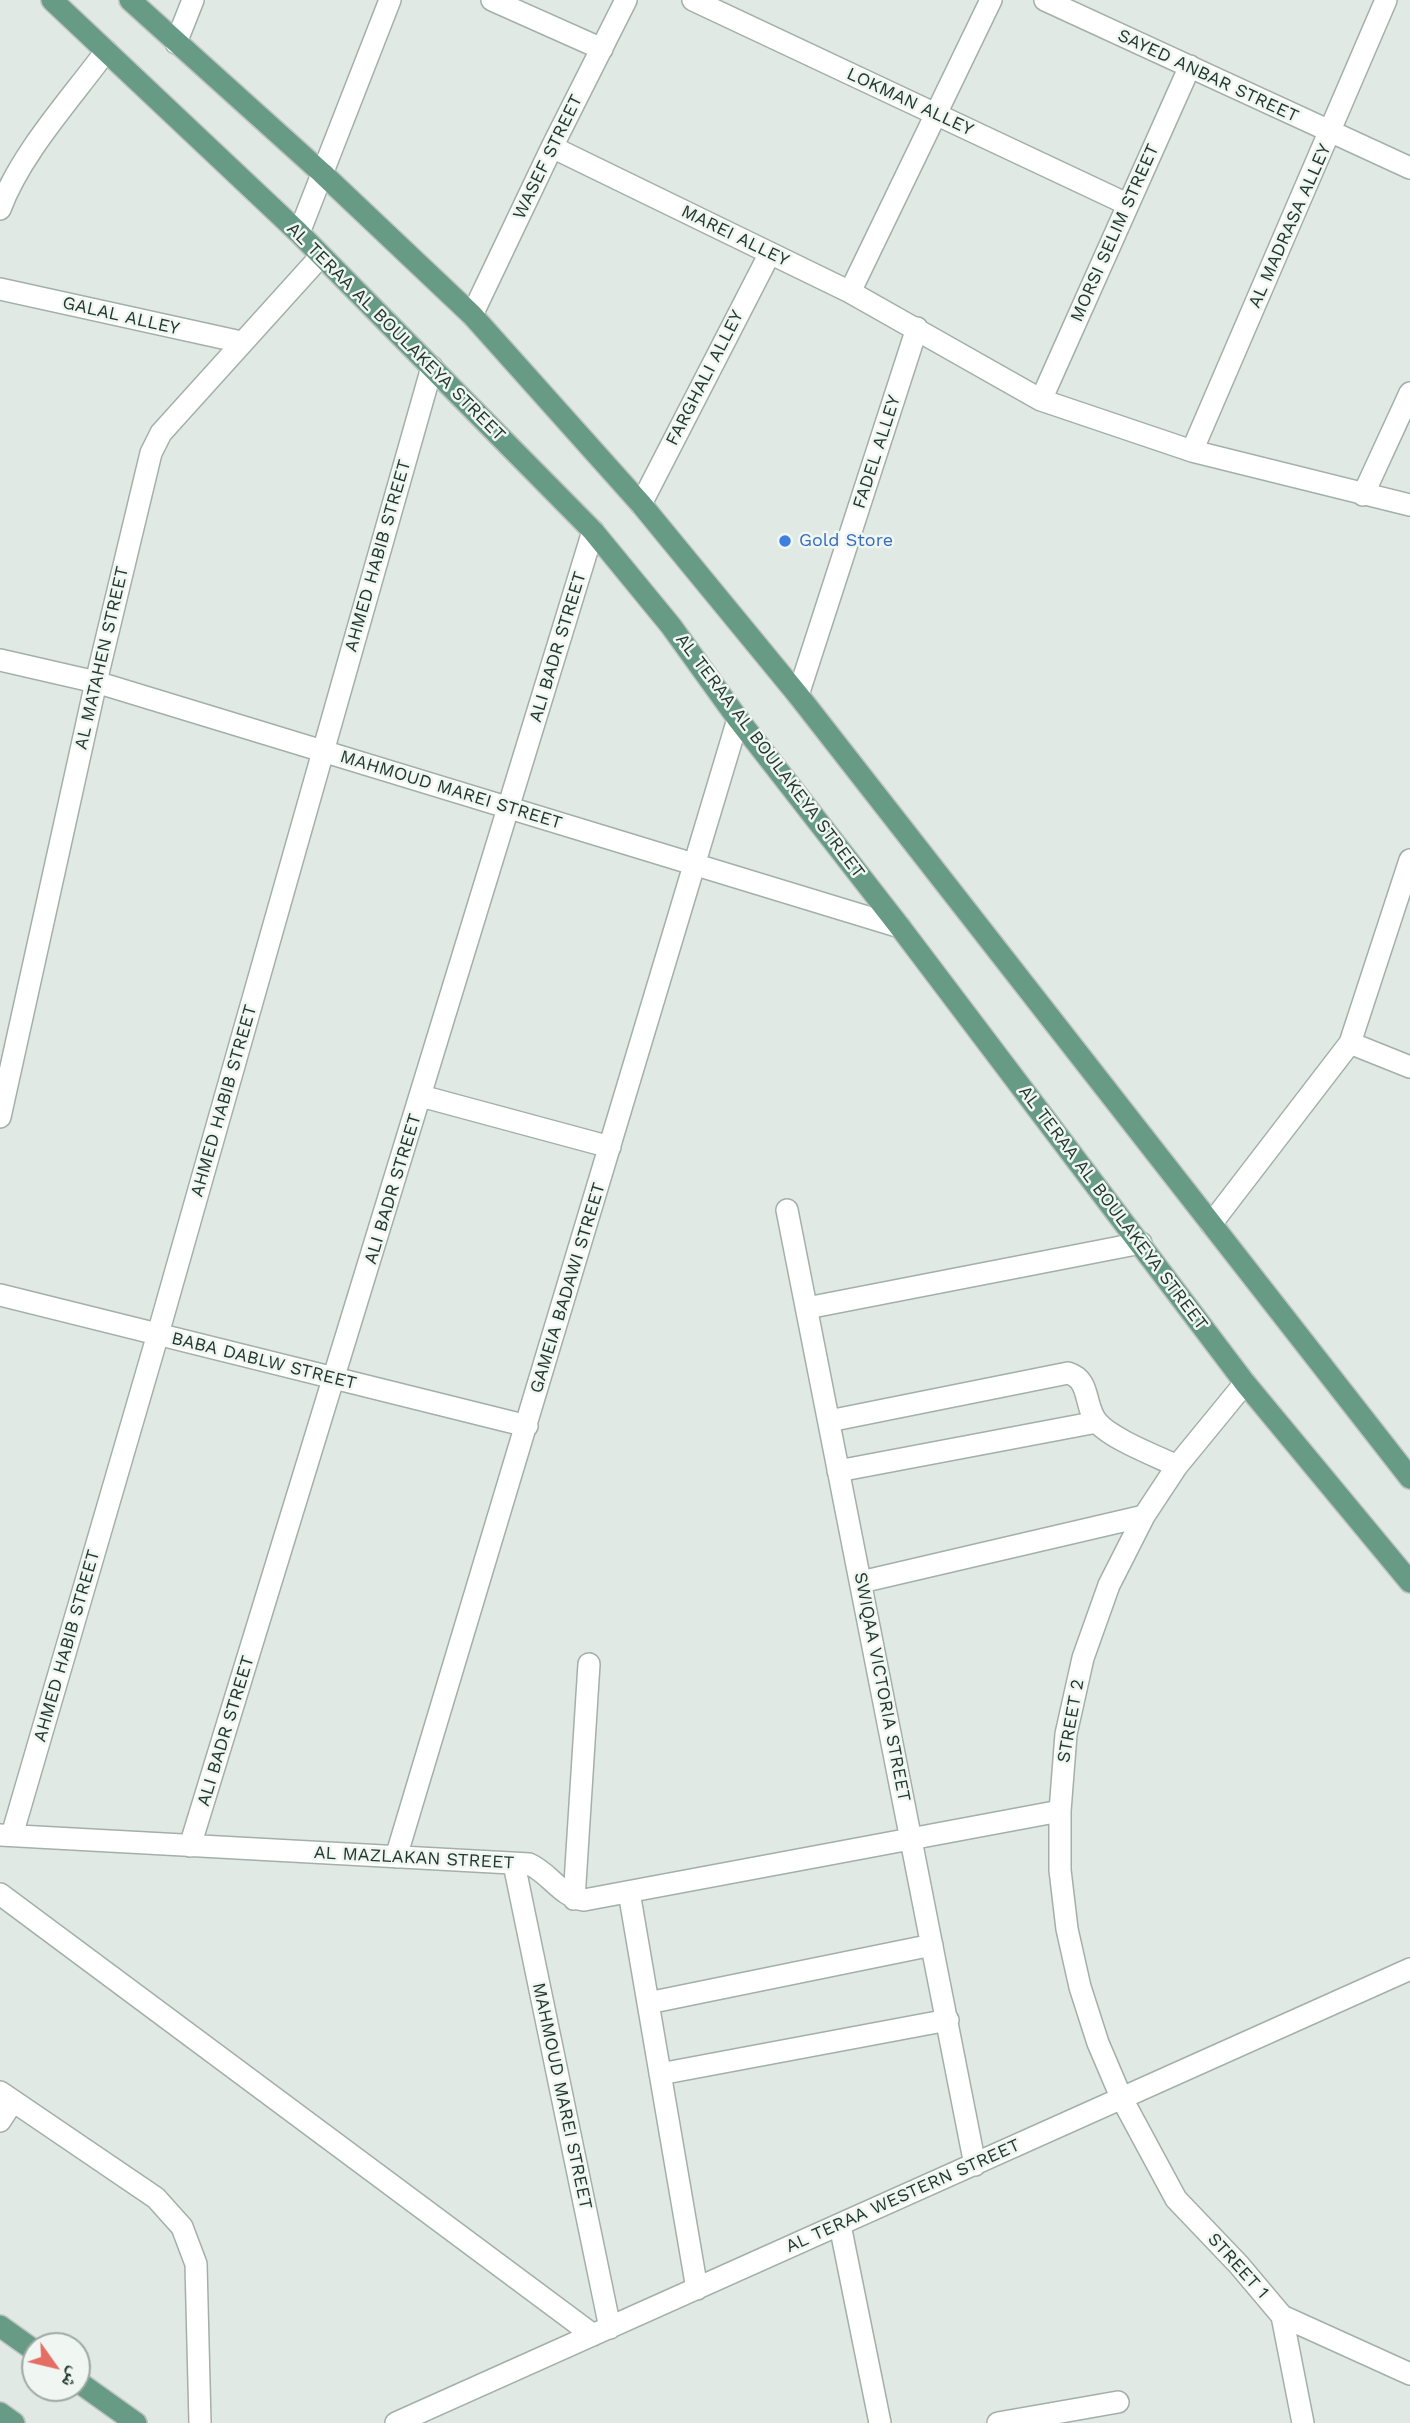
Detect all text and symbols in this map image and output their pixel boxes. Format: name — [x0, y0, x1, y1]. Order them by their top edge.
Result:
street label: SAYED ANBAR STREET — [1114, 25, 1302, 127]
street label: LOKMAN ALLEY — [843, 63, 977, 141]
street label: WASEF STREET — [508, 91, 588, 223]
street label: MORSI SELIM STREET — [1066, 141, 1164, 325]
street label: AL MADRASA ALLEY — [1244, 141, 1336, 311]
street label: MAREI ALLEY — [678, 201, 792, 271]
street label: AL TERAA AL BOULAKEYA STREET — [282, 218, 510, 446]
street label: GALAL ALLEY — [60, 292, 182, 340]
street label: FARGHALI ALLEY — [662, 307, 748, 449]
street label: FADEL ALLEY — [848, 392, 906, 512]
street label: AHMED HABIB STREET — [340, 457, 416, 655]
place label: Gold Store — [799, 530, 893, 552]
marker: Gold Store — [777, 533, 793, 549]
street label: AL MATAHEN STREET — [70, 564, 134, 752]
street label: ALI BADR STREET — [525, 569, 591, 725]
street label: AL TERAA AL BOULAKEYA STREET — [671, 630, 869, 882]
street label: MAHMOUD MAREI STREET — [337, 746, 565, 834]
street label: AHMED HABIB STREET — [186, 1002, 262, 1200]
street label: AL TERAA AL BOULAKEYA STREET — [1014, 1082, 1212, 1334]
street label: ALI BADR STREET — [360, 1111, 426, 1267]
street label: GAMEIA BADAWI STREET — [526, 1180, 610, 1396]
street label: BABA DABLW STREET — [169, 1328, 359, 1394]
street label: AHMED HABIB STREET — [29, 1547, 105, 1745]
street label: SWIQAA VICTORIA STREET — [849, 1570, 915, 1804]
street label: ALI BADR STREET — [193, 1653, 259, 1809]
street label: STREET 2 — [1053, 1678, 1089, 1764]
street label: AL MAZLAKAN STREET — [313, 1842, 515, 1874]
street label: MAHMOUD MAREI STREET — [527, 1981, 597, 2211]
street label: AL TERAA WESTERN STREET — [783, 2134, 1023, 2258]
street label: STREET 1 — [1203, 2229, 1273, 2303]
north arrow — [21, 2332, 91, 2402]
text: ش — [57, 2363, 87, 2393]

